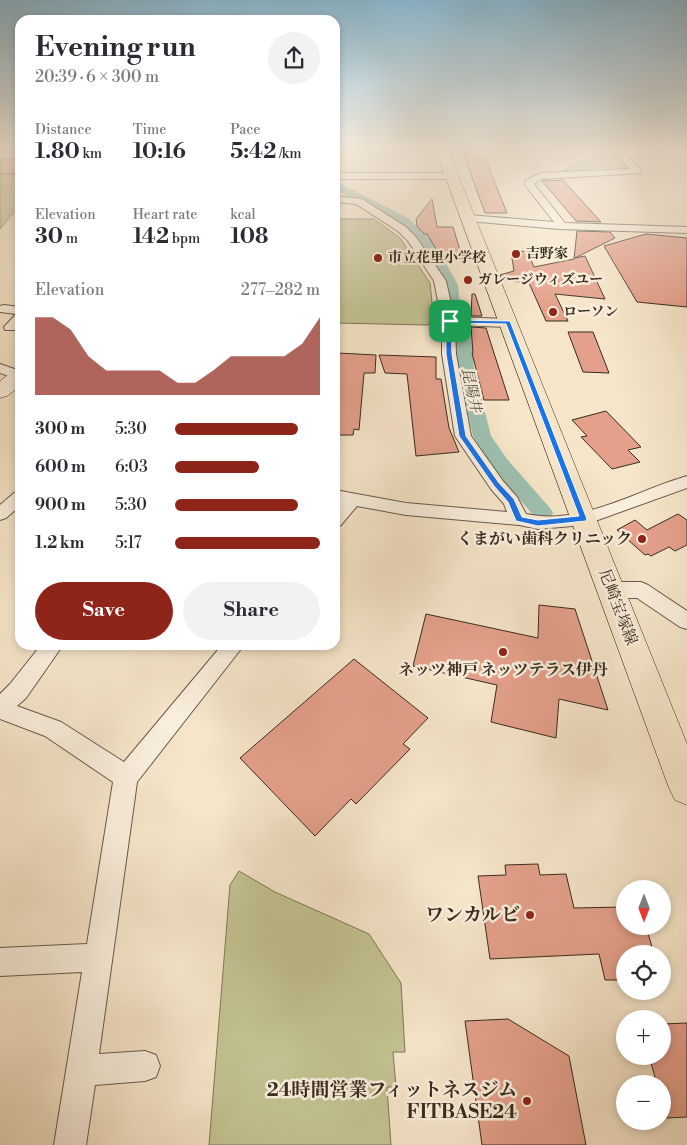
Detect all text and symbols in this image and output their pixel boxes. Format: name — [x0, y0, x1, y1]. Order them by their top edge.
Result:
text: Evening run — [35, 30, 196, 65]
button: share — [268, 32, 320, 84]
text: 20:39 · 6 × 300 m — [35, 67, 159, 87]
text: Distance — [35, 121, 92, 139]
text: Time — [133, 121, 166, 139]
text: Pace — [230, 121, 260, 139]
text: 1.80 — [35, 139, 80, 165]
text: 10:16 — [133, 139, 186, 165]
text: 5:42 — [230, 139, 276, 165]
text: km — [80, 145, 102, 163]
text: /km — [276, 145, 301, 163]
text: Elevation — [35, 206, 96, 224]
text: Heart rate — [133, 206, 197, 224]
text: kcal — [230, 206, 256, 224]
text: 30 — [35, 224, 63, 250]
text: 142 — [133, 224, 169, 250]
text: 108 — [230, 224, 268, 250]
text: m — [63, 230, 78, 248]
text: bpm — [169, 230, 200, 248]
place label: 吉野家 — [526, 245, 568, 263]
marker: 吉野家 — [510, 248, 522, 260]
place label: 市立花里小学校 — [388, 249, 486, 267]
marker: 市立花里小学校 — [372, 252, 384, 264]
place label: ガレージウィズユー — [478, 271, 603, 289]
marker: ガレージウィズユー — [462, 274, 474, 286]
text: Elevation — [35, 280, 104, 300]
text: 277–282 m — [241, 280, 320, 300]
pin — [429, 300, 471, 342]
place label: ローソン — [563, 303, 618, 321]
marker: ローソン — [547, 306, 559, 318]
icon: arrive — [436, 307, 464, 335]
water label: 昆陽井 — [457, 366, 485, 416]
text: 300 m — [35, 419, 85, 439]
text: 5:30 — [115, 419, 147, 439]
text: 600 m — [35, 457, 85, 477]
text: 6:03 — [115, 457, 148, 477]
text: 900 m — [35, 495, 85, 515]
text: 5:30 — [115, 495, 147, 515]
place label: くまがい歯科クリニック — [457, 529, 632, 549]
text: 1.2 km — [35, 533, 84, 553]
text: 5:17 — [115, 533, 142, 553]
marker: くまがい歯科クリニック — [636, 533, 648, 545]
street label: 尼崎宝塚線 — [594, 566, 642, 648]
button: Save — [35, 582, 173, 640]
button: Share — [183, 582, 320, 640]
marker: ネッツ神戸 ネッツテラス伊丹 — [497, 646, 509, 658]
place label: ネッツ神戸 ネッツテラス伊丹 — [398, 660, 608, 680]
north arrow — [616, 880, 671, 935]
map controls — [616, 880, 671, 1130]
place label: ワンカルビ — [425, 903, 520, 927]
marker: ワンカルビ — [524, 909, 536, 921]
button: locate — [616, 945, 671, 1000]
button: + — [616, 1010, 671, 1065]
button: − — [616, 1075, 671, 1130]
place label: 24時間営業フィットネスジム FITBASE24 — [267, 1078, 517, 1124]
marker: 24時間営業フィットネスジム FITBASE24 — [521, 1095, 533, 1107]

